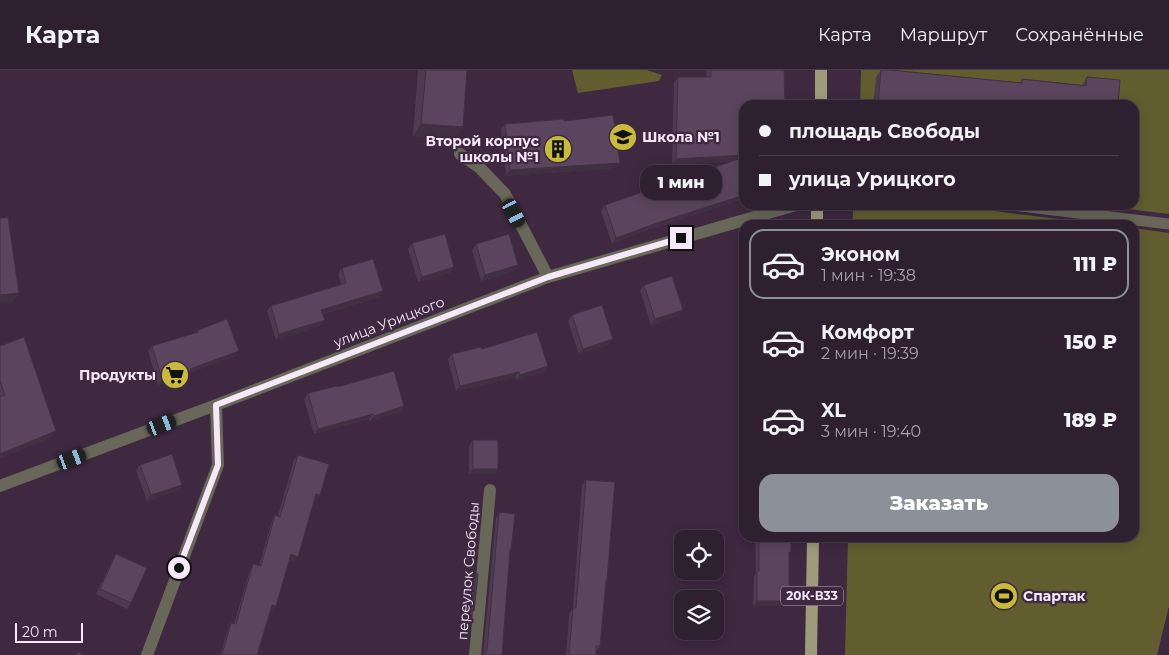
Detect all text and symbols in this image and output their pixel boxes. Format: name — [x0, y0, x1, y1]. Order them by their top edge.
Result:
text: Карта — [25, 20, 100, 49]
text: Карта — [818, 24, 872, 46]
text: Маршрут — [900, 24, 987, 46]
text: Сохранённые — [1015, 24, 1144, 46]
text: площадь Свободы — [789, 120, 980, 143]
school or university icon: Школа №1 — [608, 122, 638, 152]
place label: Школа №1 — [642, 128, 720, 146]
place label: Второй корпус школы №1 — [426, 132, 540, 166]
building icon: Второй корпус школы №1 — [543, 134, 573, 164]
callout: 1 мин — [640, 166, 722, 200]
text: улица Урицкого — [789, 168, 956, 191]
text: 1 мин — [657, 173, 705, 192]
car — [500, 196, 527, 230]
route end — [670, 227, 692, 249]
icon: car — [761, 242, 806, 287]
text: Эконом — [821, 243, 900, 266]
text: 111 ₽ — [1073, 253, 1117, 276]
text: 1 мин · 19:38 — [821, 266, 916, 285]
street label: улица Урицкого — [330, 293, 447, 352]
icon: car — [761, 320, 806, 365]
text: Комфорт — [821, 321, 914, 344]
text: 150 ₽ — [1064, 331, 1117, 354]
text: 2 мин · 19:39 — [821, 344, 919, 363]
supermarket icon: Продукты — [160, 360, 190, 390]
place label: Продукты — [79, 366, 156, 384]
icon: car — [761, 398, 806, 443]
text: XL — [821, 399, 846, 422]
text: 189 ₽ — [1064, 409, 1117, 432]
car — [145, 413, 178, 437]
text: 3 мин · 19:40 — [821, 422, 921, 441]
car — [55, 447, 88, 471]
button: Заказать — [759, 474, 1119, 532]
street label: переулок Свободы — [453, 501, 483, 641]
map controls — [674, 530, 724, 640]
button: locate — [674, 530, 724, 580]
route start — [168, 557, 190, 579]
sports icon: Спартак — [989, 581, 1019, 611]
road number: 20К-В33 — [781, 586, 843, 606]
place label: Спартак — [1023, 587, 1086, 605]
button: layers — [674, 590, 724, 640]
scale bar — [15, 620, 82, 643]
text: 20 m — [22, 623, 58, 641]

